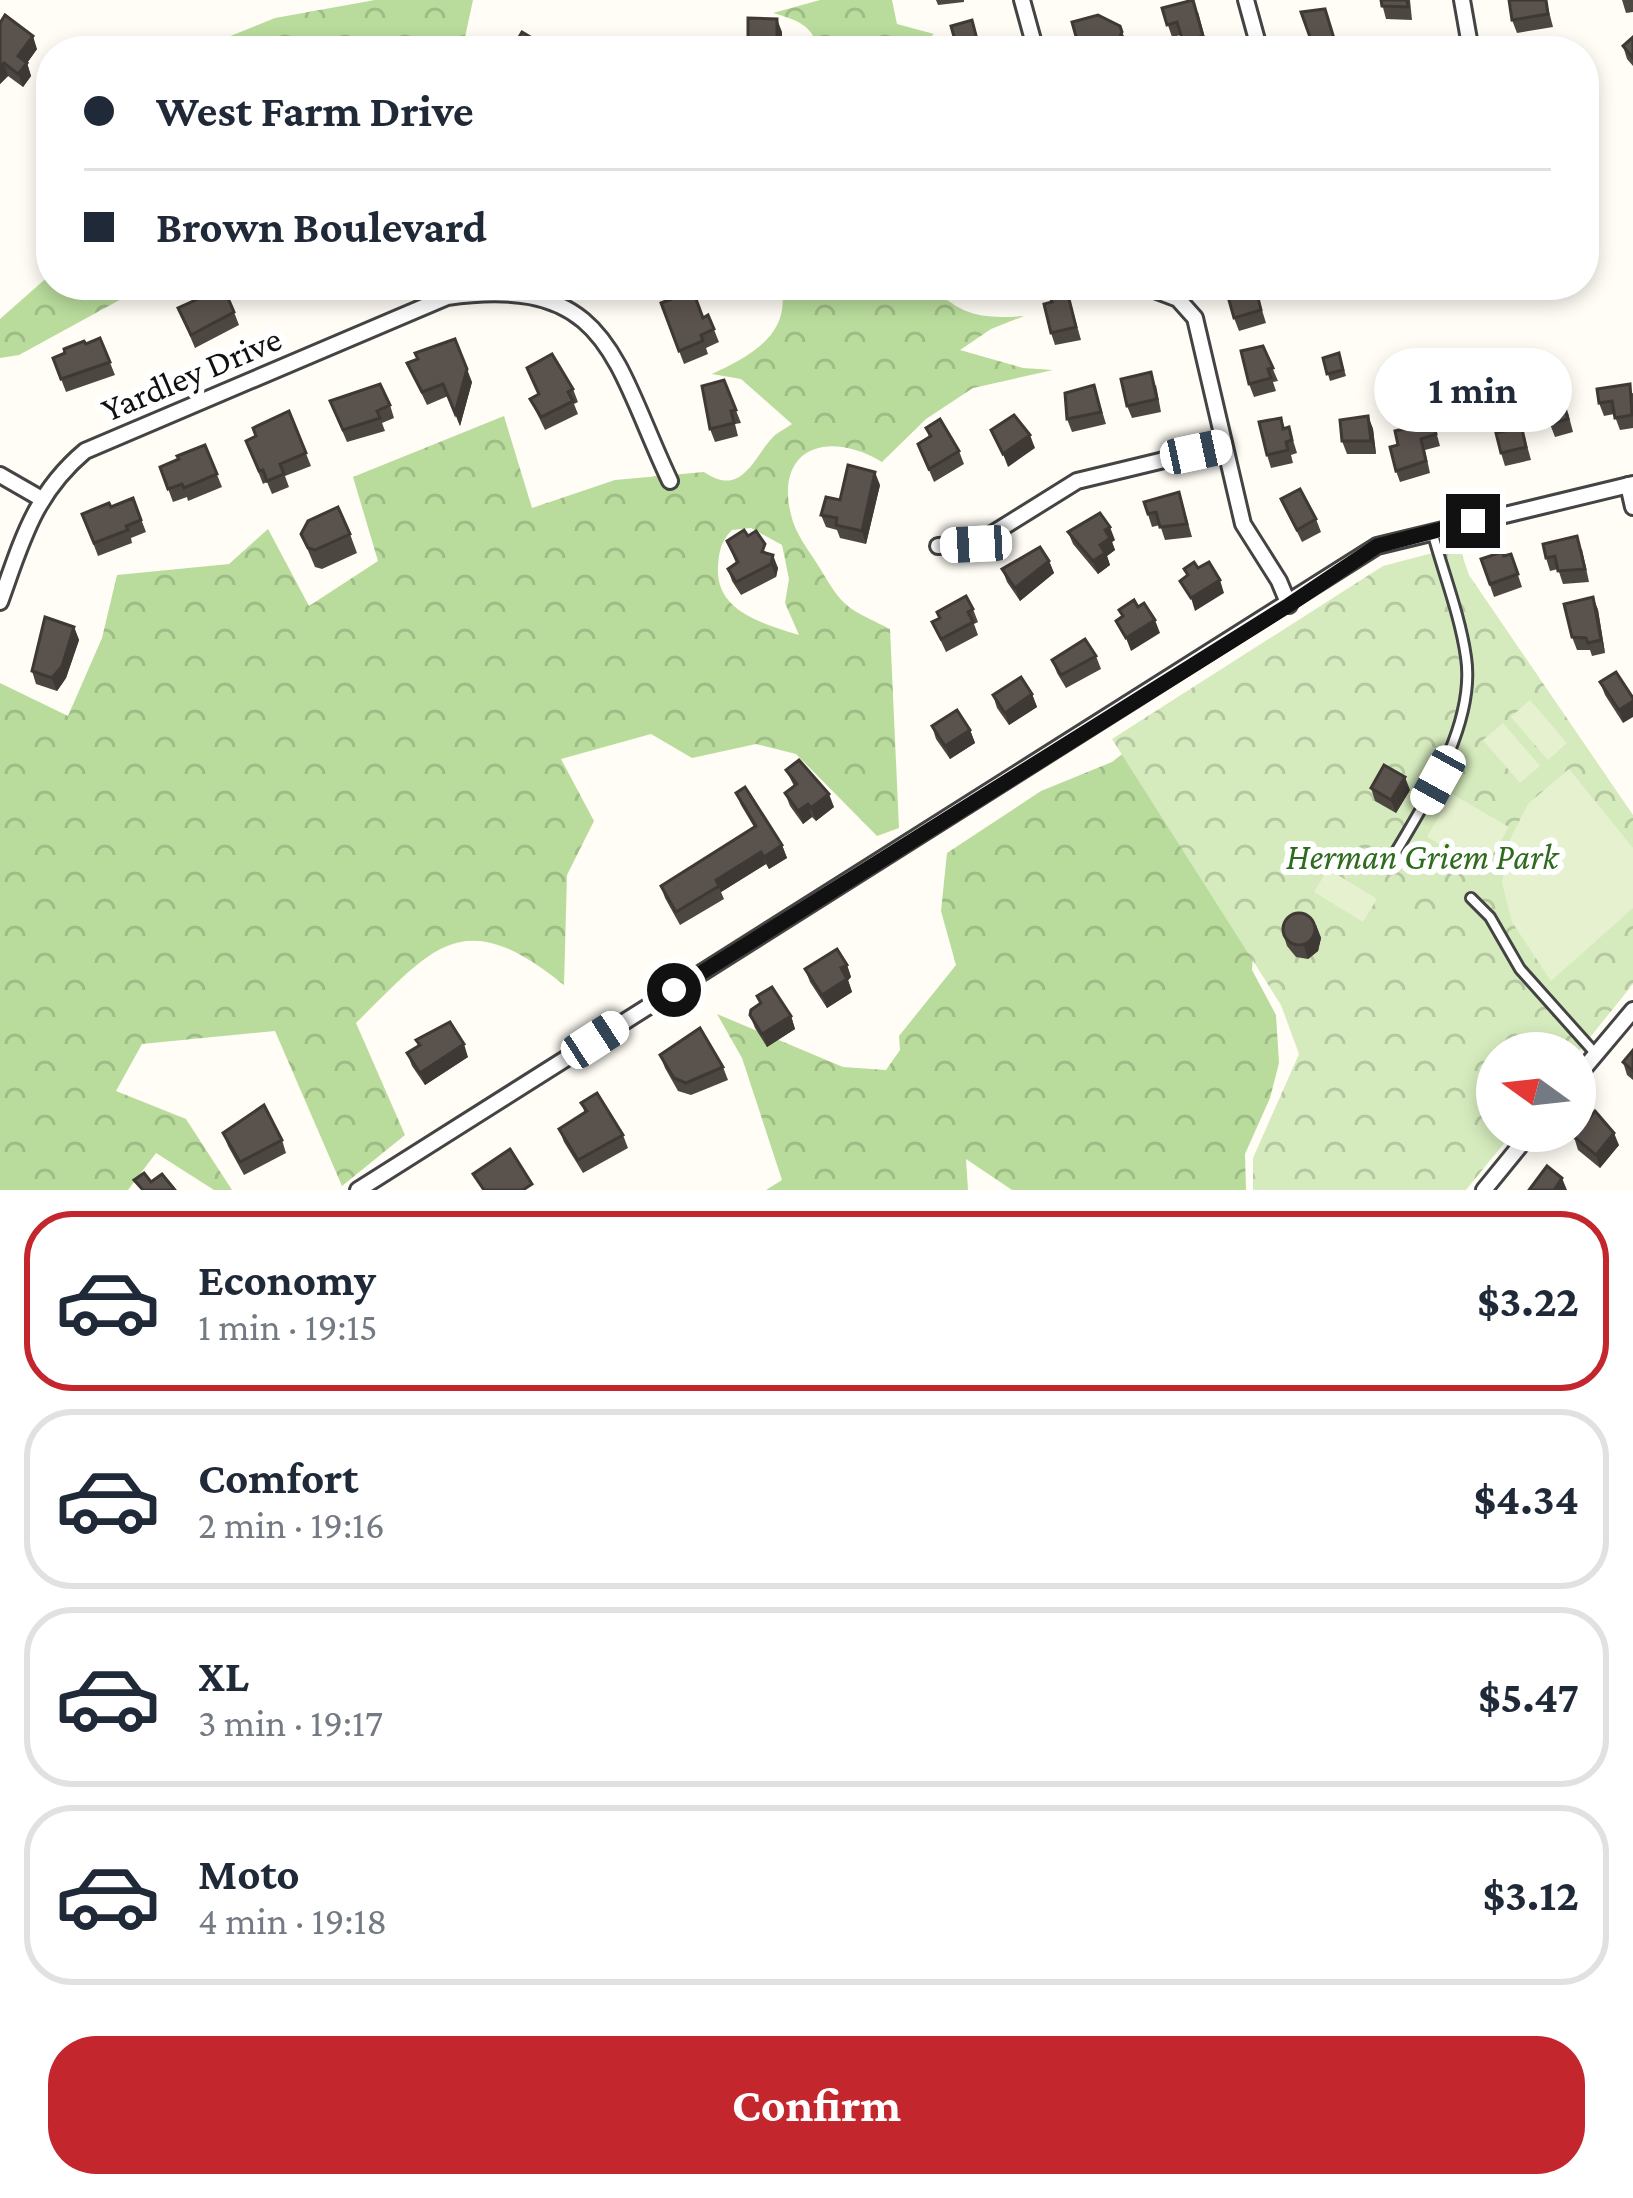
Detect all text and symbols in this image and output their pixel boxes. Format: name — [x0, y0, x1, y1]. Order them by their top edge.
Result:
text: West Farm Drive — [156, 86, 474, 136]
text: Brown Boulevard — [156, 202, 487, 252]
street label: Yardley Drive — [96, 318, 287, 430]
callout: 1 min — [1374, 347, 1572, 431]
text: 1 min — [1429, 368, 1517, 411]
car — [1157, 427, 1235, 477]
route end — [1446, 494, 1500, 548]
car — [939, 524, 1013, 564]
car — [1405, 740, 1471, 820]
park label: Herman Griem Park — [1286, 837, 1559, 877]
route start — [647, 963, 701, 1017]
car — [555, 1005, 635, 1075]
north arrow — [1476, 1032, 1596, 1152]
map controls — [1476, 1032, 1596, 1152]
icon: car — [54, 1247, 162, 1355]
text: Economy — [198, 1255, 376, 1305]
text: $3.22 — [1477, 1276, 1579, 1326]
text: 1 min · 19:15 — [198, 1305, 378, 1348]
icon: car — [54, 1445, 162, 1553]
text: Comfort — [198, 1453, 359, 1503]
text: $4.34 — [1473, 1474, 1579, 1524]
text: 2 min · 19:16 — [198, 1503, 385, 1546]
icon: car — [54, 1643, 162, 1751]
text: XL — [198, 1651, 249, 1701]
text: $5.47 — [1478, 1672, 1579, 1722]
text: 3 min · 19:17 — [198, 1701, 383, 1744]
icon: car — [54, 1841, 162, 1949]
text: Moto — [198, 1849, 300, 1899]
text: $3.12 — [1482, 1870, 1579, 1920]
text: 4 min · 19:18 — [198, 1899, 387, 1942]
button: Confirm — [48, 2036, 1585, 2174]

